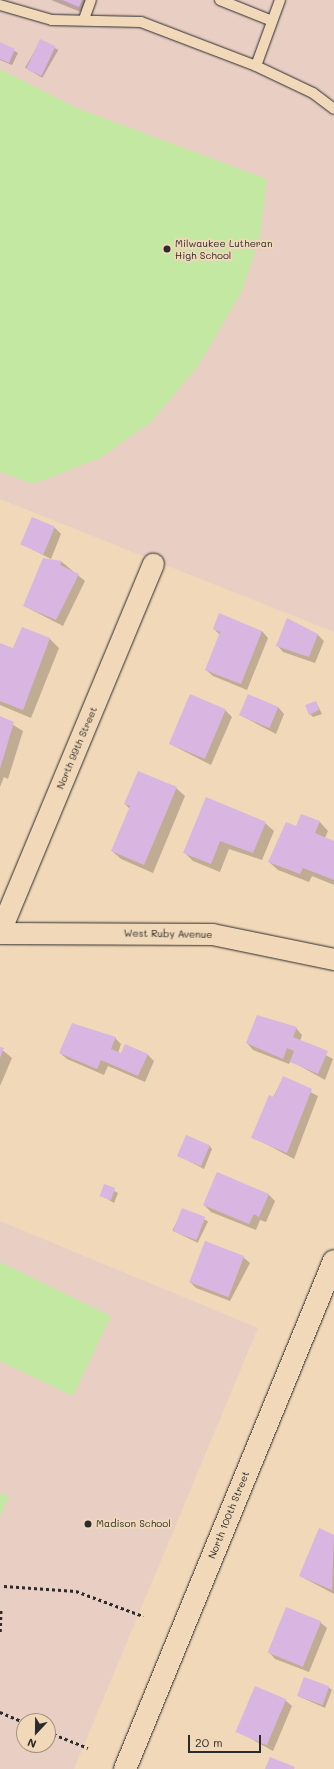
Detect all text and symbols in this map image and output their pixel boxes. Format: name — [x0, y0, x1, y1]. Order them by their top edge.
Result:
place label: Milwaukee Lutheran High School — [175, 237, 273, 260]
marker: Milwaukee Lutheran High School — [162, 244, 172, 254]
street label: North 99th Street — [54, 705, 100, 791]
street label: West Ruby Avenue — [124, 927, 212, 941]
street label: North 100th Street — [206, 1469, 252, 1561]
place label: Madison School — [96, 1518, 171, 1530]
marker: Madison School — [83, 1519, 93, 1529]
north arrow — [16, 1713, 56, 1753]
scale bar — [190, 1727, 263, 1753]
text: 20 m — [195, 1734, 223, 1750]
text: N — [25, 1735, 38, 1752]

